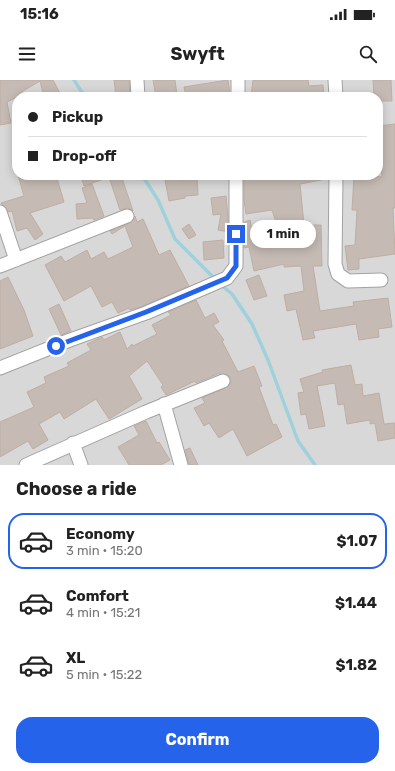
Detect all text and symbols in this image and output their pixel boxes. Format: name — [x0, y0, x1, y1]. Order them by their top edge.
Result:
text: 15:16 — [20, 5, 59, 23]
icon: menu — [16, 43, 38, 65]
text: Swyft — [170, 43, 225, 65]
icon: search — [357, 43, 379, 65]
text: Pickup — [52, 108, 103, 126]
text: Drop-off — [52, 147, 116, 165]
callout: 1 min — [250, 220, 316, 248]
route end — [227, 225, 245, 243]
text: 1 min — [266, 226, 300, 241]
route start — [47, 337, 65, 355]
text: Choose a ride — [16, 478, 137, 500]
icon: car — [18, 523, 54, 559]
text: Economy — [66, 525, 135, 543]
text: $1.07 — [337, 532, 377, 550]
text: 3 min · 15:20 — [66, 543, 143, 558]
icon: car — [18, 585, 54, 621]
text: Comfort — [66, 587, 129, 605]
text: $1.44 — [335, 594, 377, 612]
text: 4 min · 15:21 — [66, 605, 140, 620]
icon: car — [18, 647, 54, 683]
text: XL — [66, 649, 85, 667]
text: $1.82 — [335, 656, 377, 674]
text: 5 min · 15:22 — [66, 667, 142, 682]
button: Confirm — [16, 717, 379, 763]

